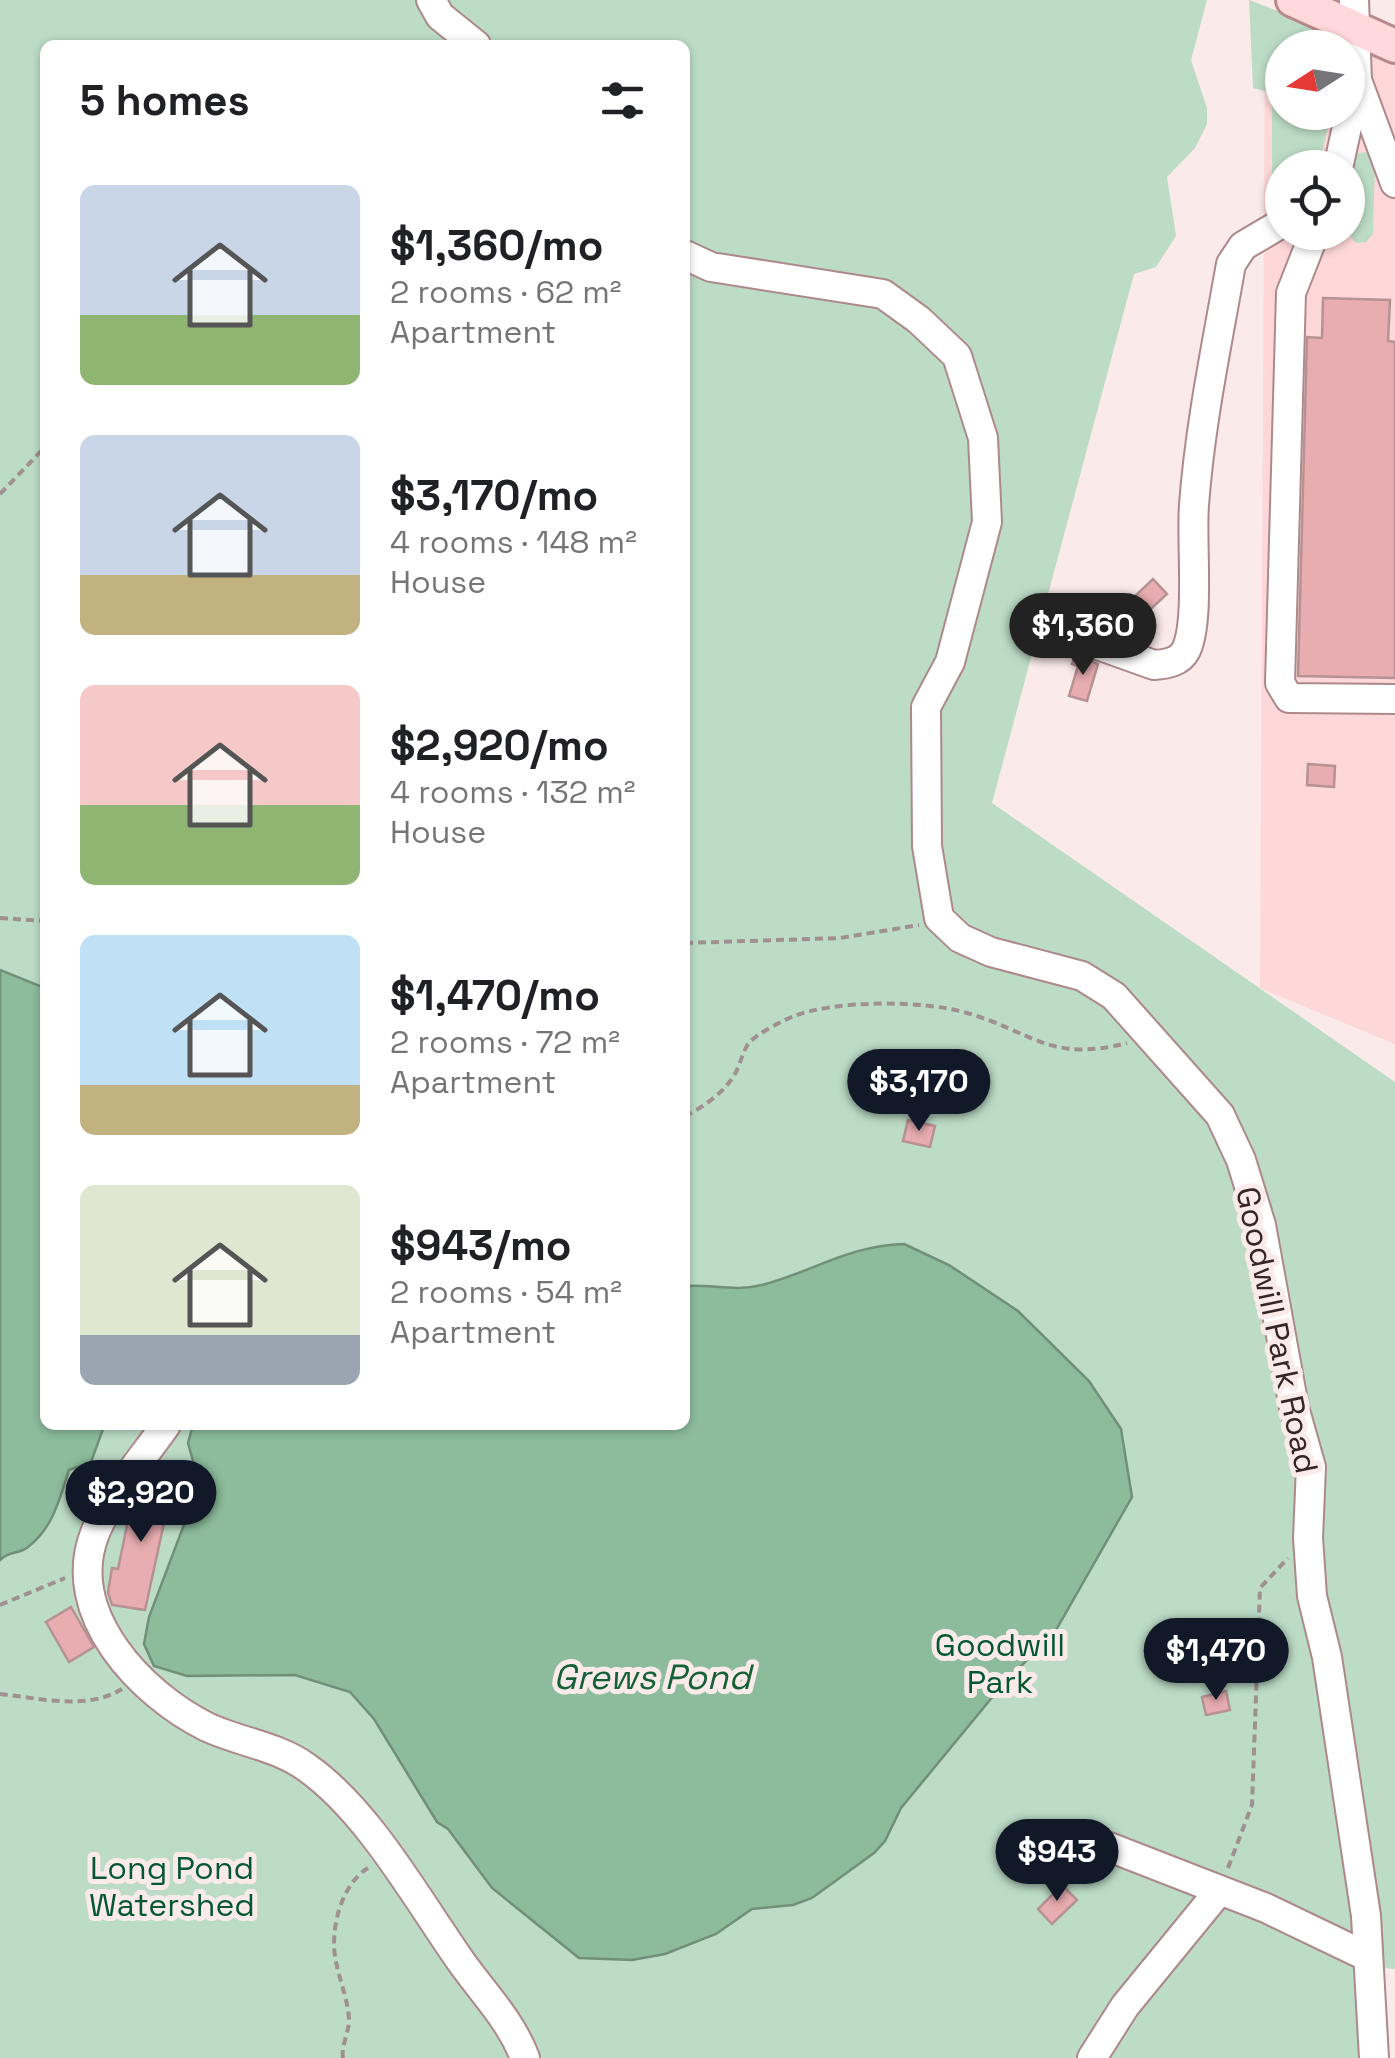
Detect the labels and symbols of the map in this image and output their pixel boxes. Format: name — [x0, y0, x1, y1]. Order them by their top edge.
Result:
north arrow — [1265, 30, 1365, 130]
pin: $1,360 — [1002, 593, 1164, 678]
pin: $3,170 — [838, 1049, 1000, 1134]
street label: Goodwill Park Road — [1227, 1183, 1327, 1477]
pin: $2,920 — [60, 1460, 222, 1545]
pin: $1,470 — [1135, 1618, 1297, 1703]
park label: Goodwill Park — [935, 1625, 1065, 1702]
water label: Grews Pond — [553, 1655, 754, 1699]
pin: $943 — [998, 1819, 1116, 1904]
park label: Long Pond Watershed — [89, 1848, 255, 1925]

